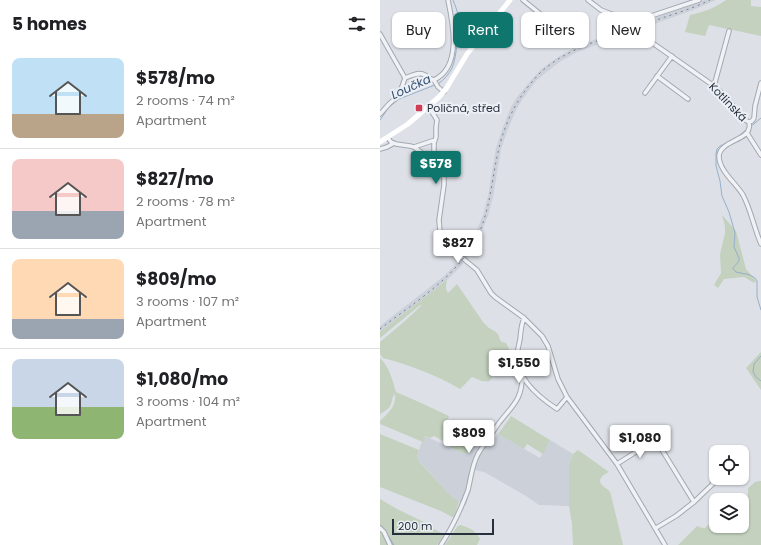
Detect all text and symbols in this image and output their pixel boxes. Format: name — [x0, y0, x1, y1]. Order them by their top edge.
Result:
text: 5 homes — [12, 12, 87, 36]
chip: Buy — [392, 12, 445, 48]
chip: Rent — [453, 12, 513, 48]
chip: Filters — [521, 12, 589, 48]
chip: New — [597, 12, 655, 48]
icon: filters — [346, 13, 368, 35]
text: $578/mo — [136, 66, 215, 90]
water label: Loučka — [388, 70, 433, 103]
icon: home — [44, 74, 92, 122]
street label: Kotlinská — [705, 79, 751, 125]
text: 2 rooms · 74 m² — [136, 91, 235, 110]
place label: Poličná, střed — [427, 100, 500, 116]
marker: Poličná, střed — [414, 103, 424, 113]
text: Apartment — [136, 111, 206, 130]
pin: $578 — [412, 151, 460, 185]
text: $578 — [420, 154, 452, 173]
text: $827/mo — [136, 167, 214, 191]
icon: home — [44, 175, 92, 223]
text: 2 rooms · 78 m² — [136, 192, 235, 211]
text: Apartment — [136, 212, 206, 231]
pin: $827 — [434, 230, 482, 264]
text: $827 — [442, 233, 474, 252]
text: $809/mo — [136, 267, 216, 291]
icon: home — [44, 275, 92, 323]
text: 3 rooms · 107 m² — [136, 292, 239, 311]
text: Apartment — [136, 312, 206, 331]
pin: $1,550 — [486, 350, 552, 384]
text: $1,550 — [498, 353, 540, 372]
text: $1,080/mo — [136, 367, 228, 391]
icon: home — [44, 375, 92, 423]
text: 3 rooms · 104 m² — [136, 392, 240, 411]
text: Apartment — [136, 412, 206, 431]
pin: $809 — [445, 420, 493, 454]
text: $809 — [452, 423, 486, 442]
pin: $1,080 — [607, 425, 673, 459]
text: $1,080 — [619, 428, 661, 447]
map controls — [709, 445, 749, 533]
button: locate — [709, 445, 749, 485]
button: layers — [709, 493, 749, 533]
scale bar — [392, 517, 494, 536]
text: 200 m — [398, 518, 432, 534]

